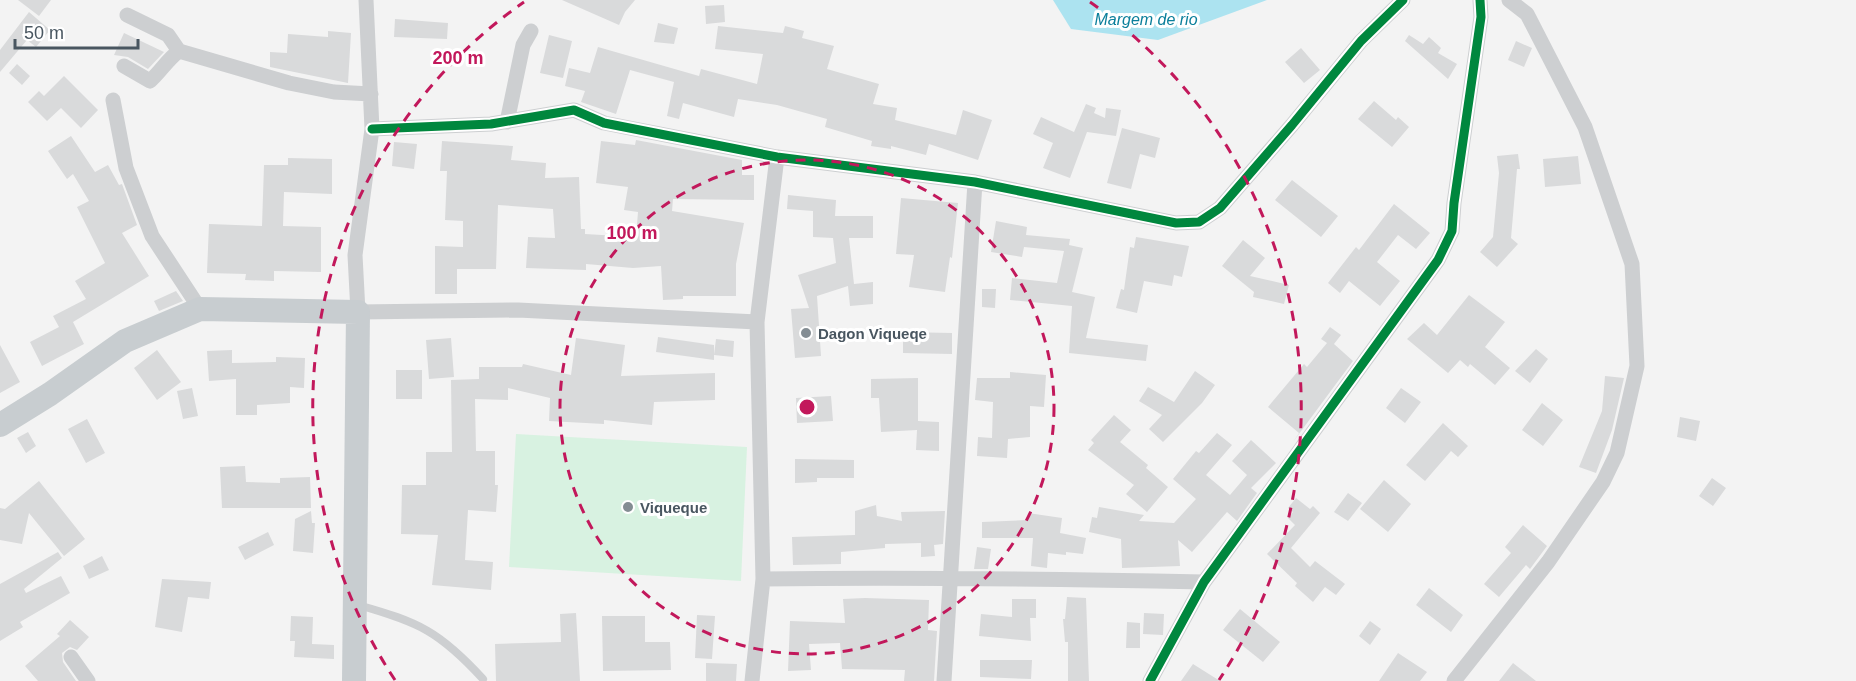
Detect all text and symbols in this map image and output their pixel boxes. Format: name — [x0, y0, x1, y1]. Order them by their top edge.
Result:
water label: Margem de rio — [1094, 11, 1198, 28]
scale bar — [15, 12, 138, 50]
text: 50 m — [24, 23, 64, 43]
text: 200 m — [432, 48, 484, 68]
text: 100 m — [606, 223, 658, 243]
place label: Dagon Viqueqe — [818, 325, 927, 342]
marker: Dagon Viqueqe — [799, 326, 813, 340]
centre of rings — [797, 397, 817, 417]
place label: Viqueque — [640, 499, 707, 516]
marker: Viqueque — [621, 500, 635, 514]

